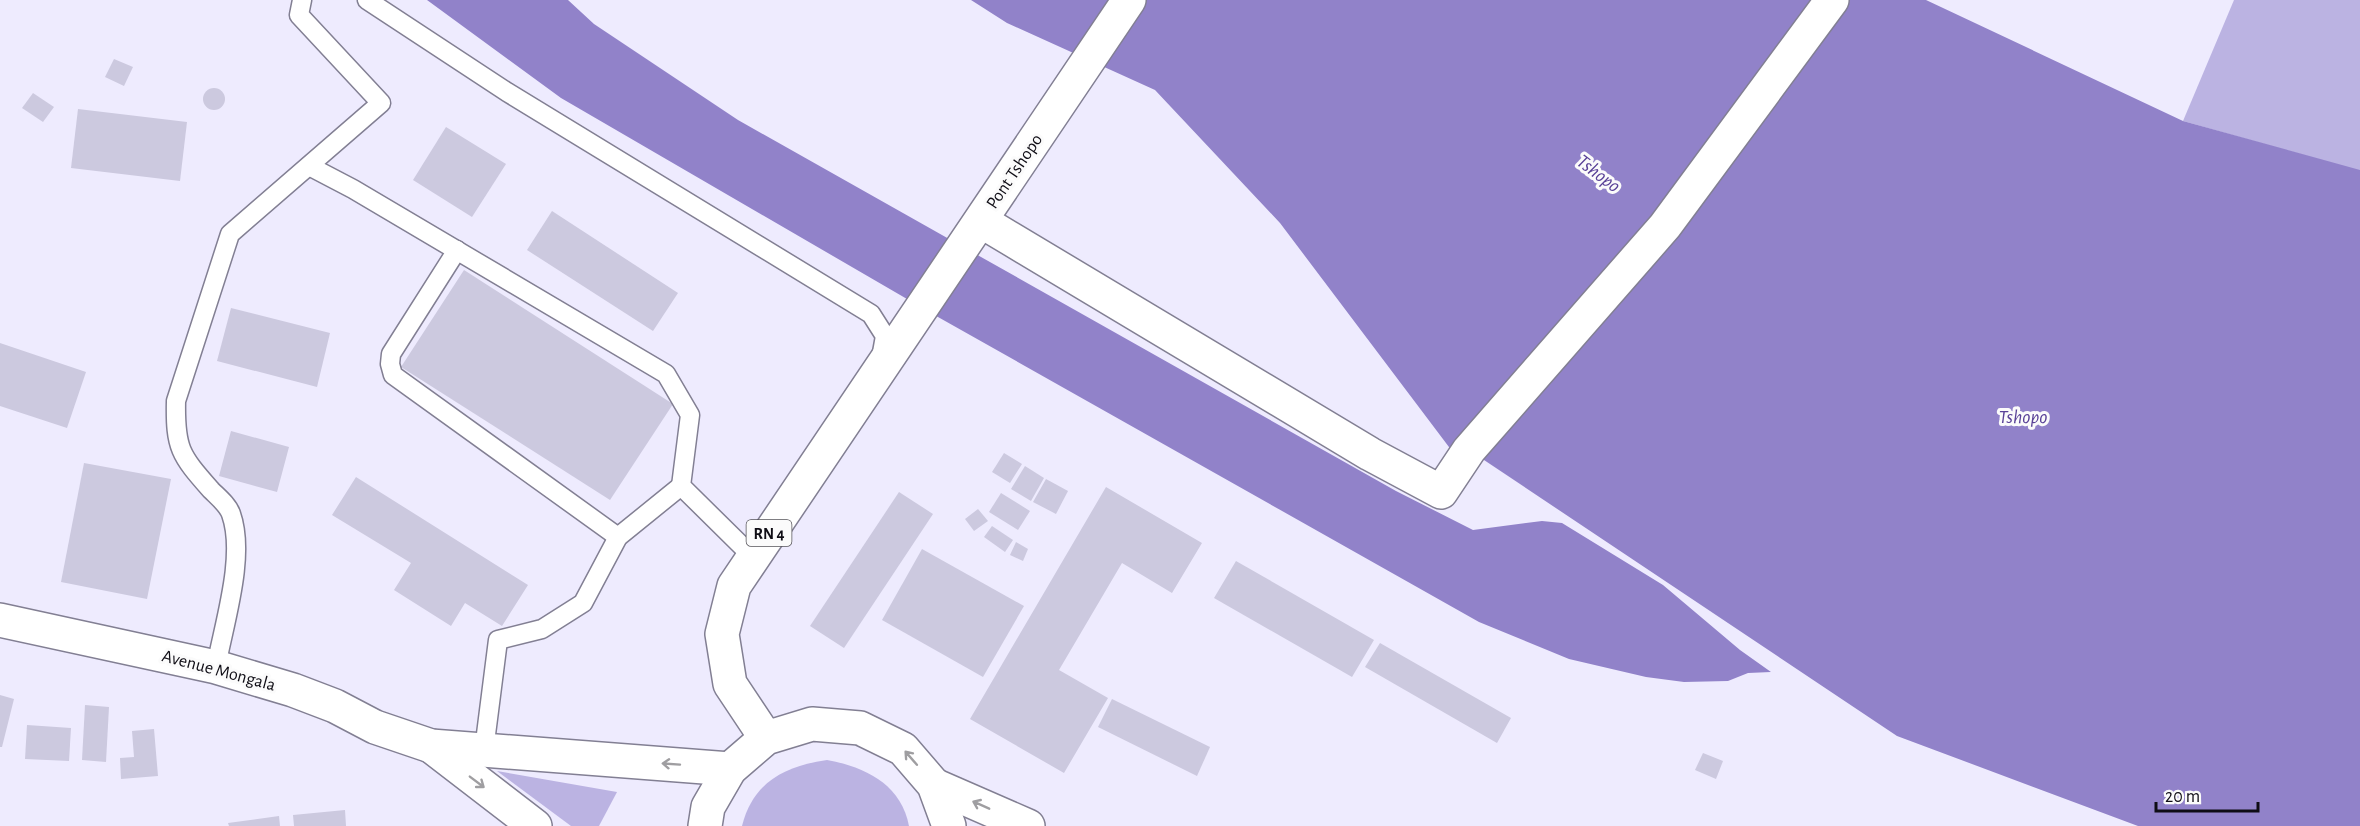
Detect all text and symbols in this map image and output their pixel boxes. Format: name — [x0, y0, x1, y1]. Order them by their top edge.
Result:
street label: Pont Tshopo — [983, 131, 1046, 212]
water label: Tshopo — [1573, 151, 1624, 197]
water label: Tshopo — [1999, 407, 2047, 427]
road number: RN 4 — [746, 520, 792, 546]
street label: Avenue Mongala — [160, 647, 278, 695]
one-way arrow — [904, 751, 918, 766]
one-way arrow — [662, 758, 682, 769]
one-way arrow — [469, 775, 485, 788]
scale bar — [2156, 775, 2258, 813]
text: 20 m — [2165, 788, 2200, 806]
one-way arrow — [973, 799, 991, 811]

